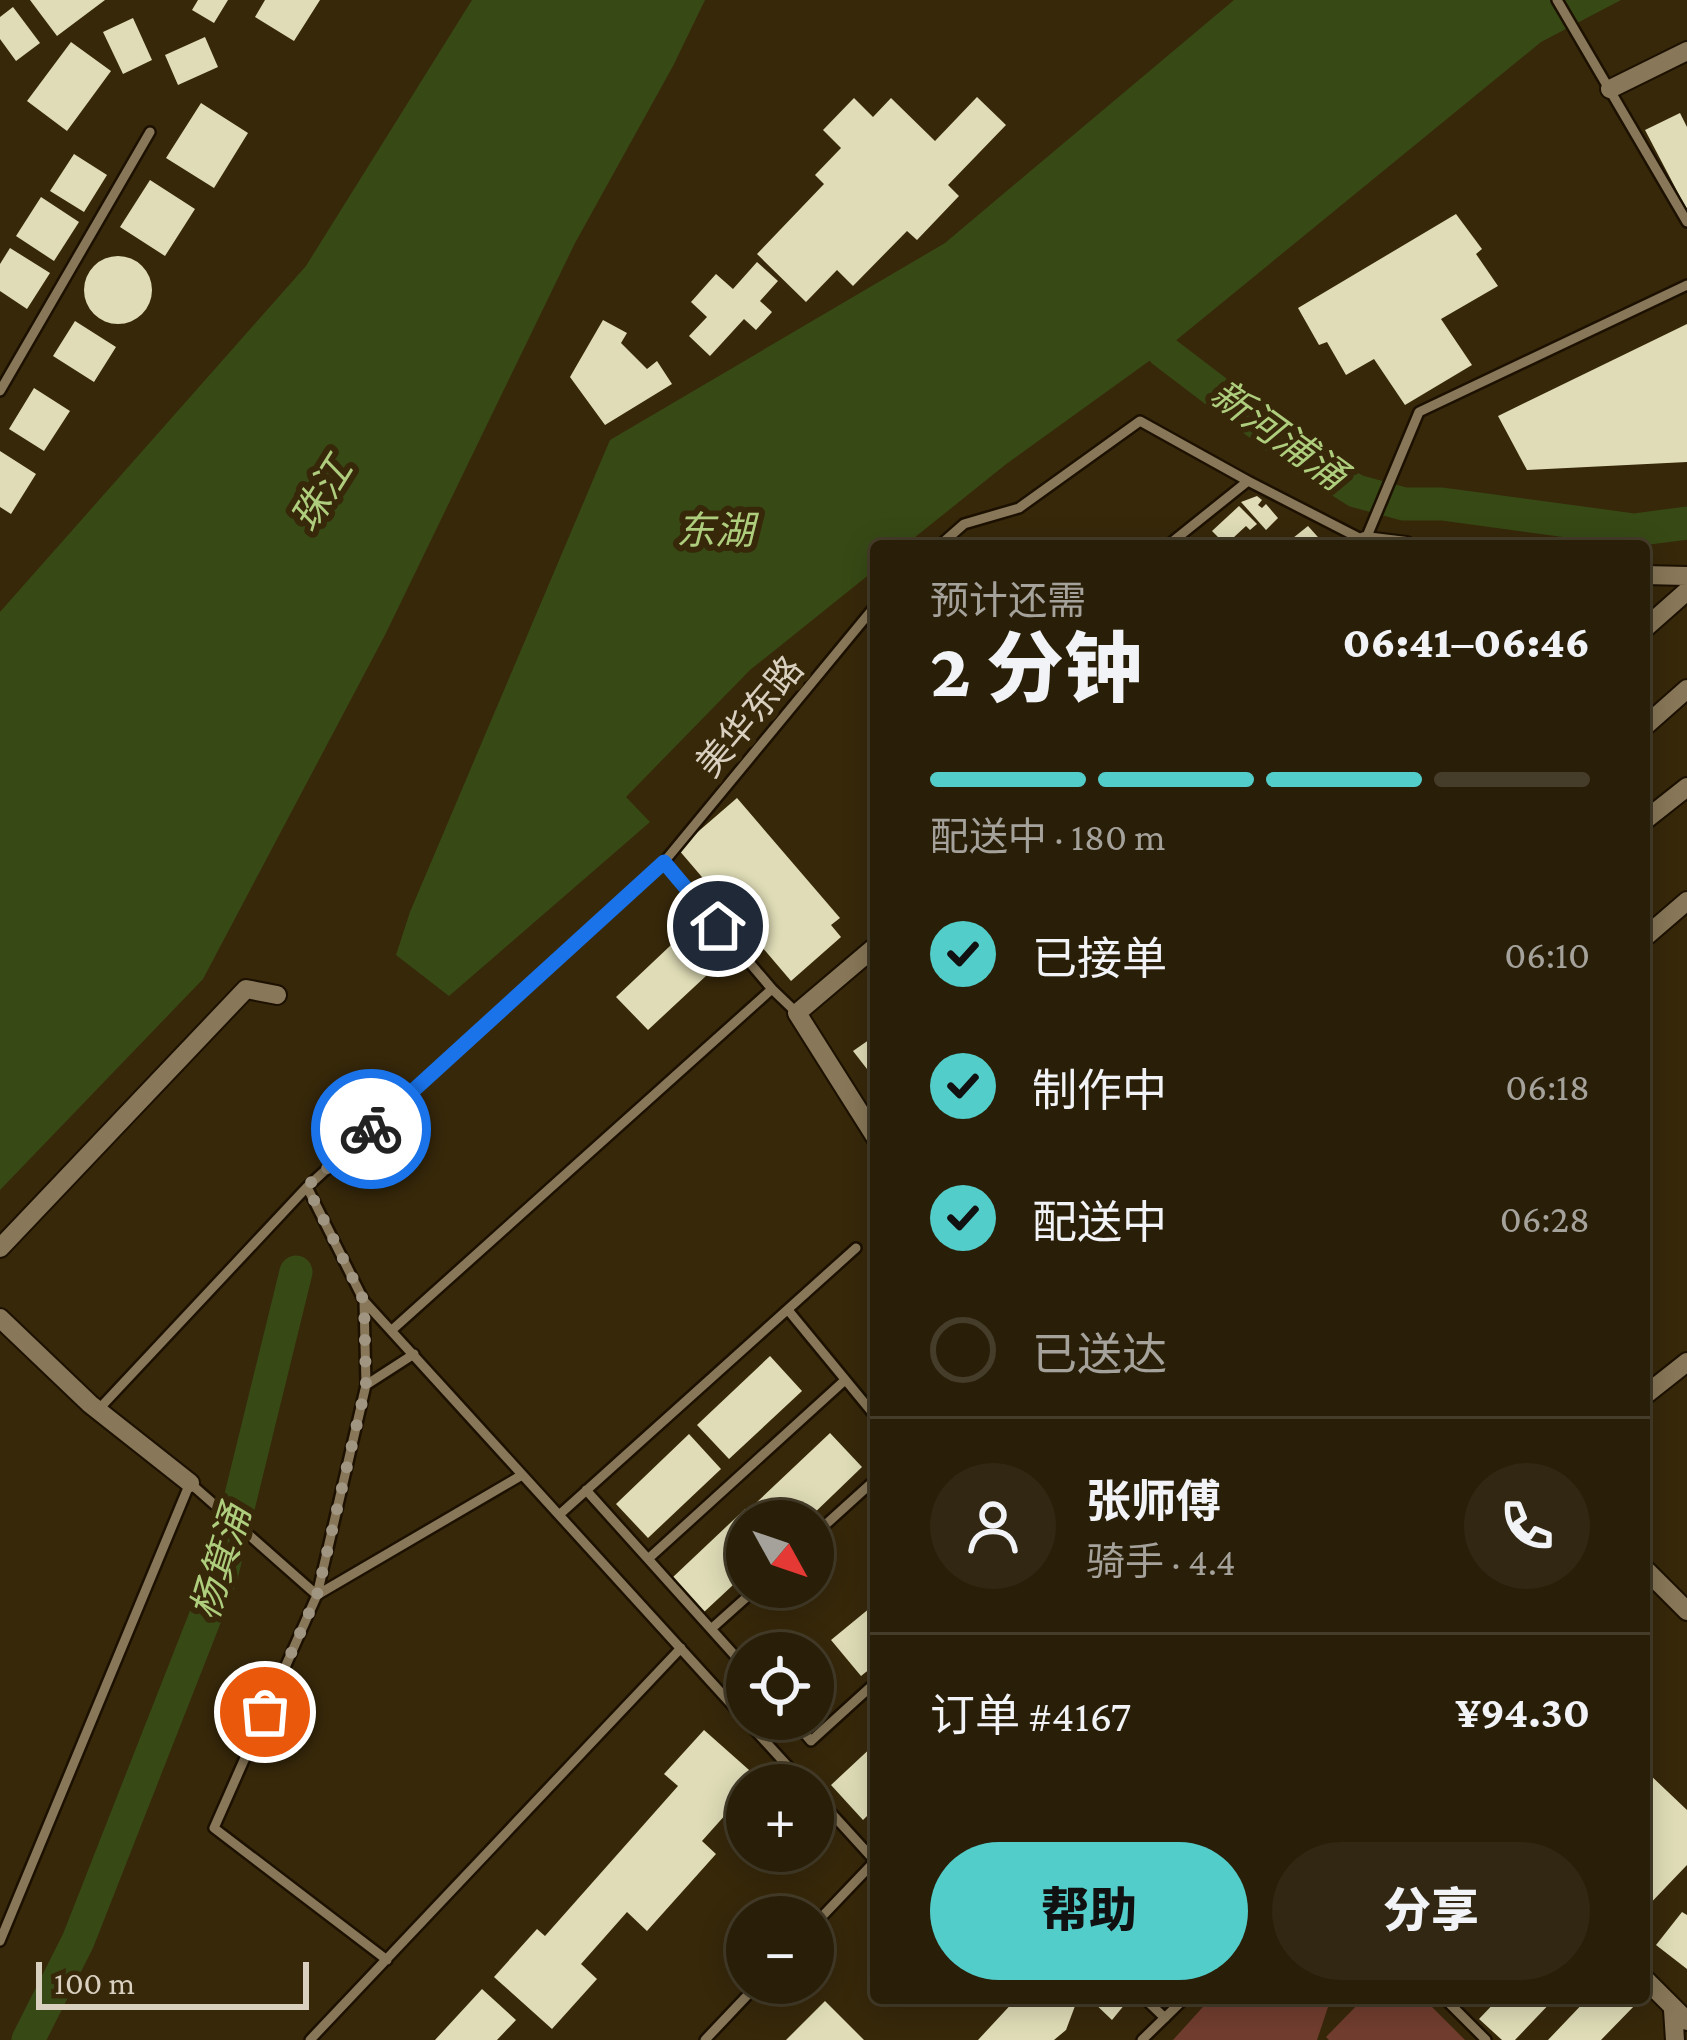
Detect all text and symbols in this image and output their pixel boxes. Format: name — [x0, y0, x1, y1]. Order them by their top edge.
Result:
water label: 新河浦涌 — [1203, 371, 1358, 500]
water label: 珠江 — [283, 446, 362, 539]
water label: 东湖 — [676, 509, 760, 552]
text: 预计还需 — [930, 579, 1086, 622]
text: 06:41–06:46 — [1342, 617, 1590, 667]
text: 2 分钟 — [930, 626, 1142, 713]
street label: 美华东路 — [688, 649, 811, 785]
text: 配送中 · 180 m — [930, 815, 1166, 858]
pin — [667, 875, 769, 977]
icon: home — [685, 893, 751, 959]
icon: check — [930, 921, 996, 987]
text: 06:10 — [1504, 933, 1590, 976]
text: 已接单 — [1032, 934, 1167, 984]
icon: check — [930, 1053, 996, 1119]
text: 06:18 — [1505, 1065, 1590, 1108]
text: 制作中 — [1032, 1066, 1167, 1116]
courier — [311, 1069, 431, 1189]
icon: bike — [338, 1096, 404, 1162]
icon: check — [930, 1185, 996, 1251]
text: 06:28 — [1500, 1197, 1590, 1240]
text: 配送中 — [1032, 1198, 1167, 1248]
text: 已送达 — [1032, 1330, 1167, 1380]
button: person — [930, 1463, 1056, 1589]
button: phone — [1464, 1463, 1590, 1589]
text: 张师傅 — [1086, 1477, 1221, 1527]
water label: 杨箕涌 — [183, 1496, 259, 1624]
north arrow — [726, 1500, 834, 1608]
map controls — [726, 1500, 834, 2004]
text: 骑手 · 4.4 — [1086, 1540, 1236, 1583]
button: locate — [726, 1632, 834, 1740]
pin — [214, 1661, 316, 1763]
icon: bag — [232, 1679, 298, 1745]
text: ¥94.30 — [1455, 1687, 1590, 1737]
text: 订单 #4167 — [930, 1691, 1131, 1741]
button: + — [726, 1764, 834, 1872]
button: 帮助 — [930, 1842, 1248, 1980]
button: 分享 — [1272, 1842, 1590, 1980]
button: − — [726, 1896, 834, 2004]
scale bar — [36, 1956, 309, 2009]
text: 100 m — [54, 1964, 135, 2001]

